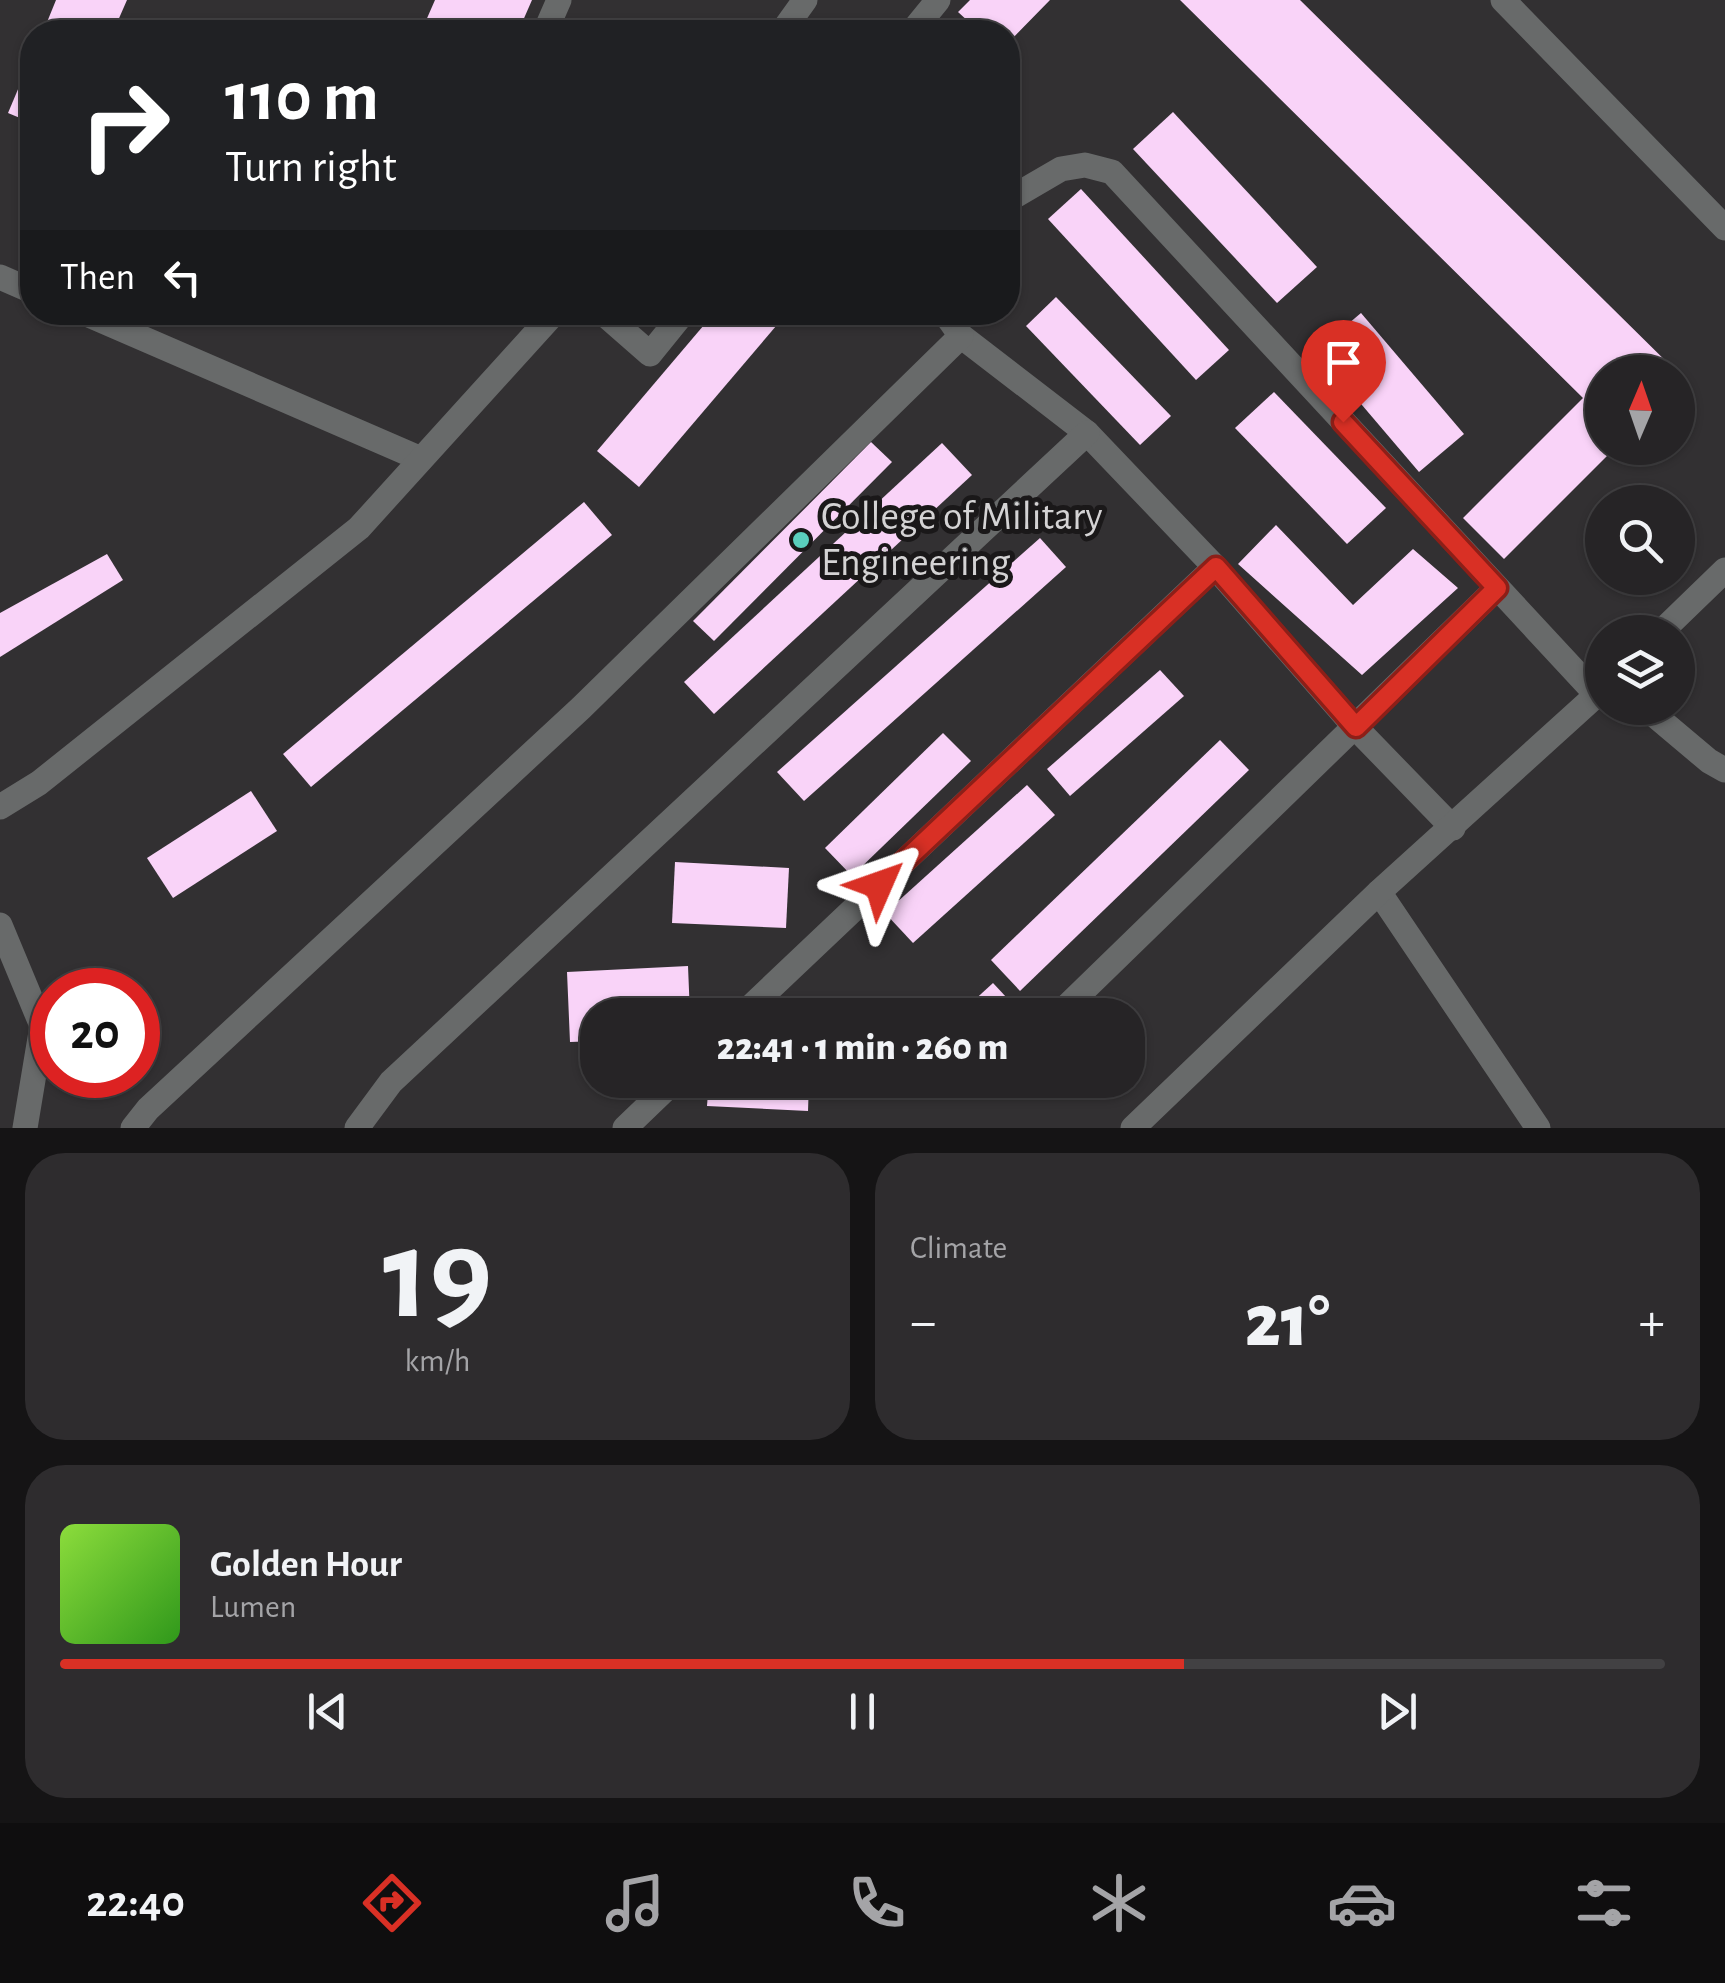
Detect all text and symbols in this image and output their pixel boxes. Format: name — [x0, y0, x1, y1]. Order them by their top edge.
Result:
icon: right — [60, 60, 190, 190]
text: 110 m — [225, 63, 379, 133]
text: Turn right — [225, 145, 397, 190]
icon: left — [155, 250, 210, 305]
text: Then — [60, 259, 135, 297]
pin — [1301, 320, 1386, 423]
icon: arrive — [1316, 335, 1371, 390]
north arrow — [1585, 355, 1695, 465]
map controls — [1585, 355, 1695, 725]
button: search — [1585, 485, 1695, 595]
place label: College of Military Engineering — [821, 497, 1103, 583]
marker: College of Military Engineering — [790, 529, 812, 551]
button: layers — [1585, 615, 1695, 725]
position arrow — [827, 833, 931, 937]
speed limit sign: 20 — [30, 968, 160, 1098]
text: 22:41 · 1 min · 260 m — [717, 1029, 1008, 1067]
text: 19 — [383, 1212, 492, 1342]
text: Climate — [910, 1232, 1007, 1264]
text: 21° — [1245, 1285, 1330, 1360]
text: − — [910, 1295, 936, 1350]
text: + — [1639, 1295, 1665, 1350]
text: km/h — [404, 1345, 471, 1377]
text: Golden Hour — [210, 1546, 402, 1584]
text: Lumen — [210, 1591, 296, 1623]
icon: previous — [300, 1684, 355, 1739]
icon: pause — [835, 1684, 890, 1739]
icon: next — [1370, 1684, 1425, 1739]
icon: directions — [357, 1868, 427, 1938]
icon: music — [600, 1868, 670, 1938]
icon: phone — [842, 1868, 912, 1938]
icon: climate — [1084, 1868, 1154, 1938]
icon: car — [1327, 1868, 1397, 1938]
icon: filters — [1569, 1868, 1639, 1938]
text: 22:40 — [86, 1880, 185, 1925]

